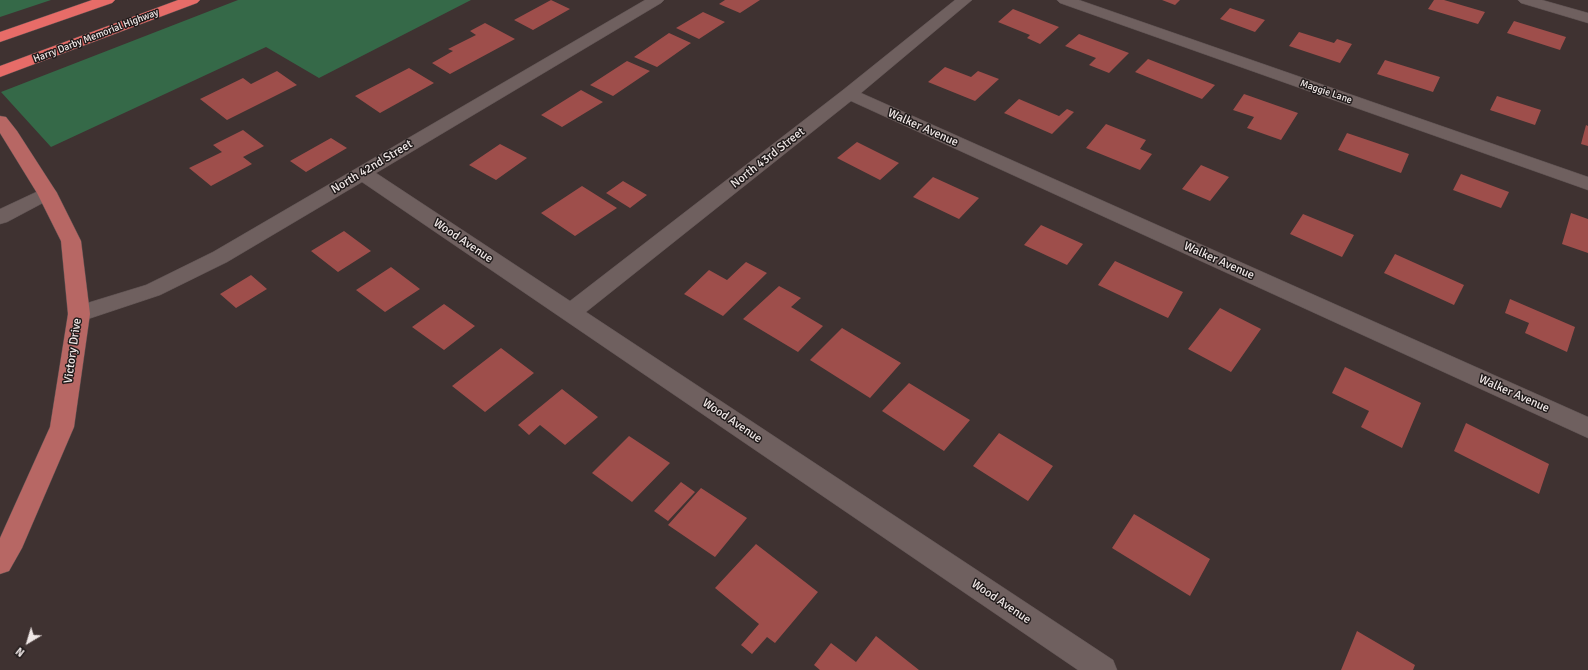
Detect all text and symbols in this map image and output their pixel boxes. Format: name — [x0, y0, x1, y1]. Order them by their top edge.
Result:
street label: Harry Darby Memorial Highway — [32, 6, 160, 66]
street label: Maggie Lane — [1298, 78, 1354, 106]
street label: Walker Avenue — [885, 106, 961, 150]
street label: North 43rd Street — [728, 125, 808, 191]
street label: North 42nd Street — [329, 137, 415, 197]
street label: Wood Avenue — [430, 216, 496, 266]
street label: Walker Avenue — [1181, 239, 1257, 283]
street label: Victory Drive — [61, 317, 85, 385]
street label: Walker Avenue — [1476, 372, 1552, 416]
street label: Wood Avenue — [699, 396, 765, 446]
street label: Wood Avenue — [968, 577, 1034, 627]
north arrow — [8, 622, 48, 662]
text: N — [13, 644, 27, 659]

